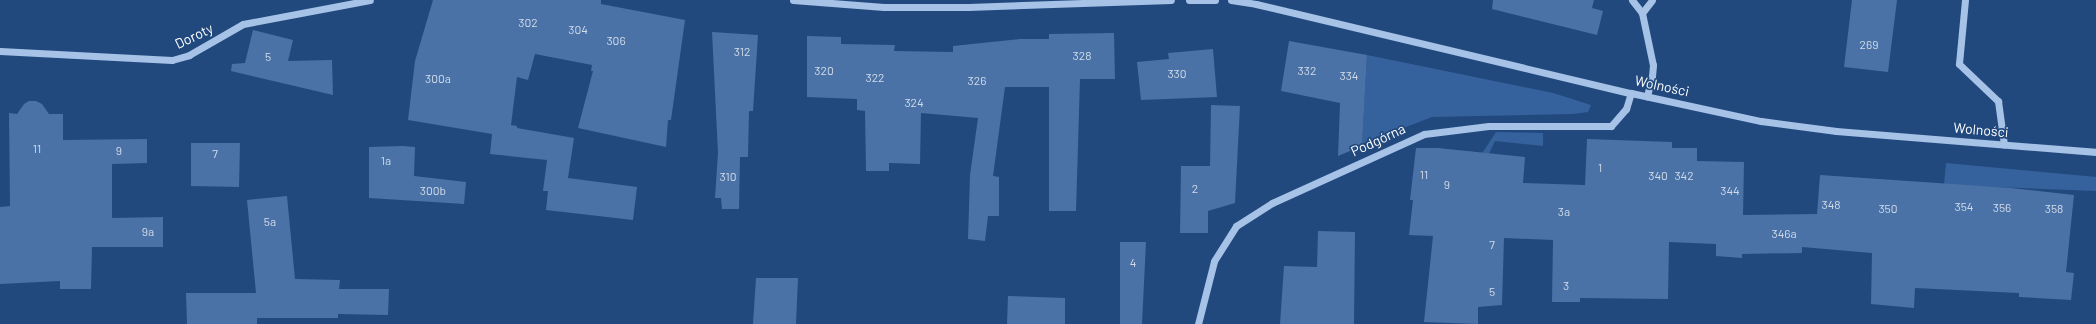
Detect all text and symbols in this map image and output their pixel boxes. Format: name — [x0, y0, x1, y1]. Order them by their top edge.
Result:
house number: 302 — [518, 16, 538, 30]
street label: Doroty — [172, 20, 216, 52]
house number: 304 — [568, 23, 588, 37]
house number: 306 — [606, 34, 626, 48]
house number: 269 — [1860, 38, 1878, 52]
house number: 312 — [734, 45, 750, 59]
house number: 328 — [1073, 49, 1091, 63]
house number: 5 — [265, 50, 271, 64]
house number: 320 — [814, 64, 834, 78]
house number: 332 — [1298, 64, 1316, 78]
house number: 330 — [1167, 67, 1187, 81]
house number: 334 — [1340, 69, 1358, 83]
house number: 322 — [865, 71, 885, 85]
house number: 300a — [425, 72, 451, 86]
street label: Wolności — [1633, 72, 1691, 100]
house number: 326 — [968, 74, 986, 88]
house number: 324 — [904, 96, 924, 110]
street label: Wolności — [1953, 119, 2009, 141]
street label: Podgórna — [1348, 120, 1408, 160]
house number: 11 — [33, 142, 41, 156]
house number: 9 — [116, 144, 122, 158]
house number: 7 — [212, 147, 218, 161]
house number: 1a — [381, 154, 391, 168]
house number: 1 — [1598, 161, 1602, 175]
house number: 11 — [1420, 168, 1428, 182]
house number: 340 — [1648, 169, 1668, 183]
house number: 342 — [1674, 169, 1694, 183]
house number: 310 — [719, 170, 737, 184]
house number: 9 — [1444, 178, 1450, 192]
house number: 2 — [1192, 182, 1198, 196]
house number: 300b — [420, 184, 446, 198]
house number: 344 — [1720, 184, 1740, 198]
house number: 348 — [1821, 198, 1841, 212]
house number: 354 — [1955, 200, 1973, 214]
house number: 356 — [1993, 201, 2011, 215]
house number: 350 — [1878, 202, 1898, 216]
house number: 358 — [2045, 202, 2063, 216]
house number: 3a — [1558, 205, 1570, 219]
house number: 5a — [264, 215, 276, 229]
house number: 9a — [142, 225, 154, 239]
house number: 346a — [1771, 227, 1797, 241]
house number: 7 — [1489, 238, 1495, 252]
house number: 4 — [1130, 256, 1136, 270]
house number: 3 — [1563, 279, 1569, 293]
house number: 5 — [1489, 285, 1495, 299]

